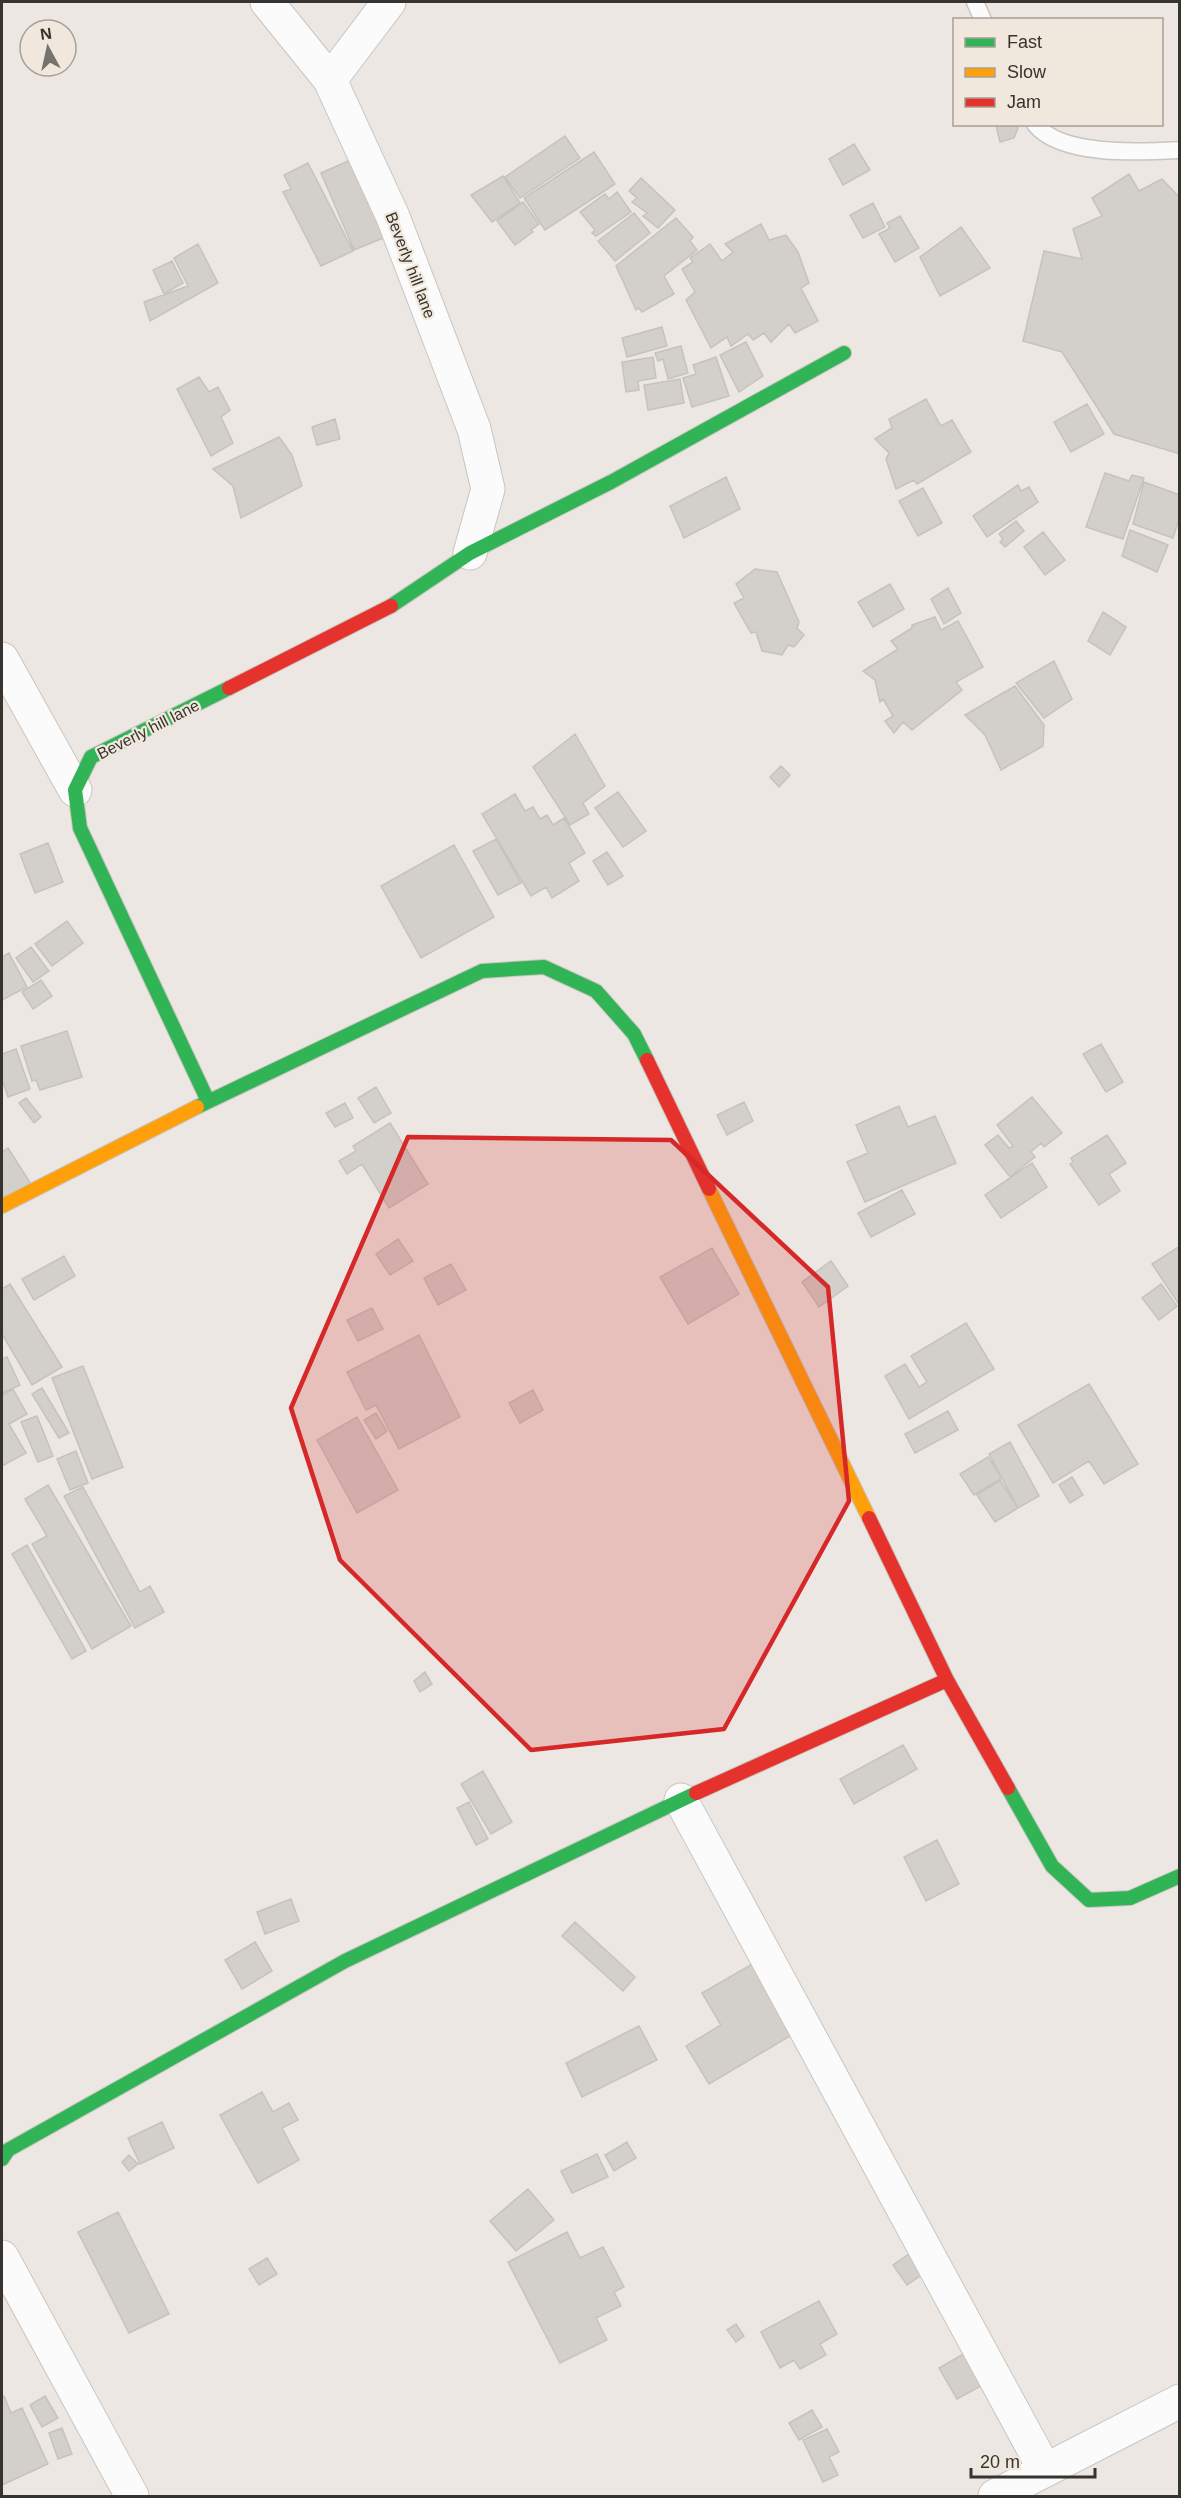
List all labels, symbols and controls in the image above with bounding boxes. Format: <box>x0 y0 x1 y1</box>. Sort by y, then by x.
north arrow <box>18 18 78 78</box>
legend <box>953 18 1163 126</box>
text: N <box>39 24 53 43</box>
text: Fast <box>1007 32 1042 52</box>
text: Slow <box>1007 62 1047 82</box>
text: Jam <box>1007 92 1041 112</box>
street label: Beverly hill lane <box>383 210 439 321</box>
street label: Beverly hill lane <box>94 696 202 762</box>
scale bar <box>971 2441 1096 2479</box>
text: 20 m <box>980 2452 1020 2472</box>

